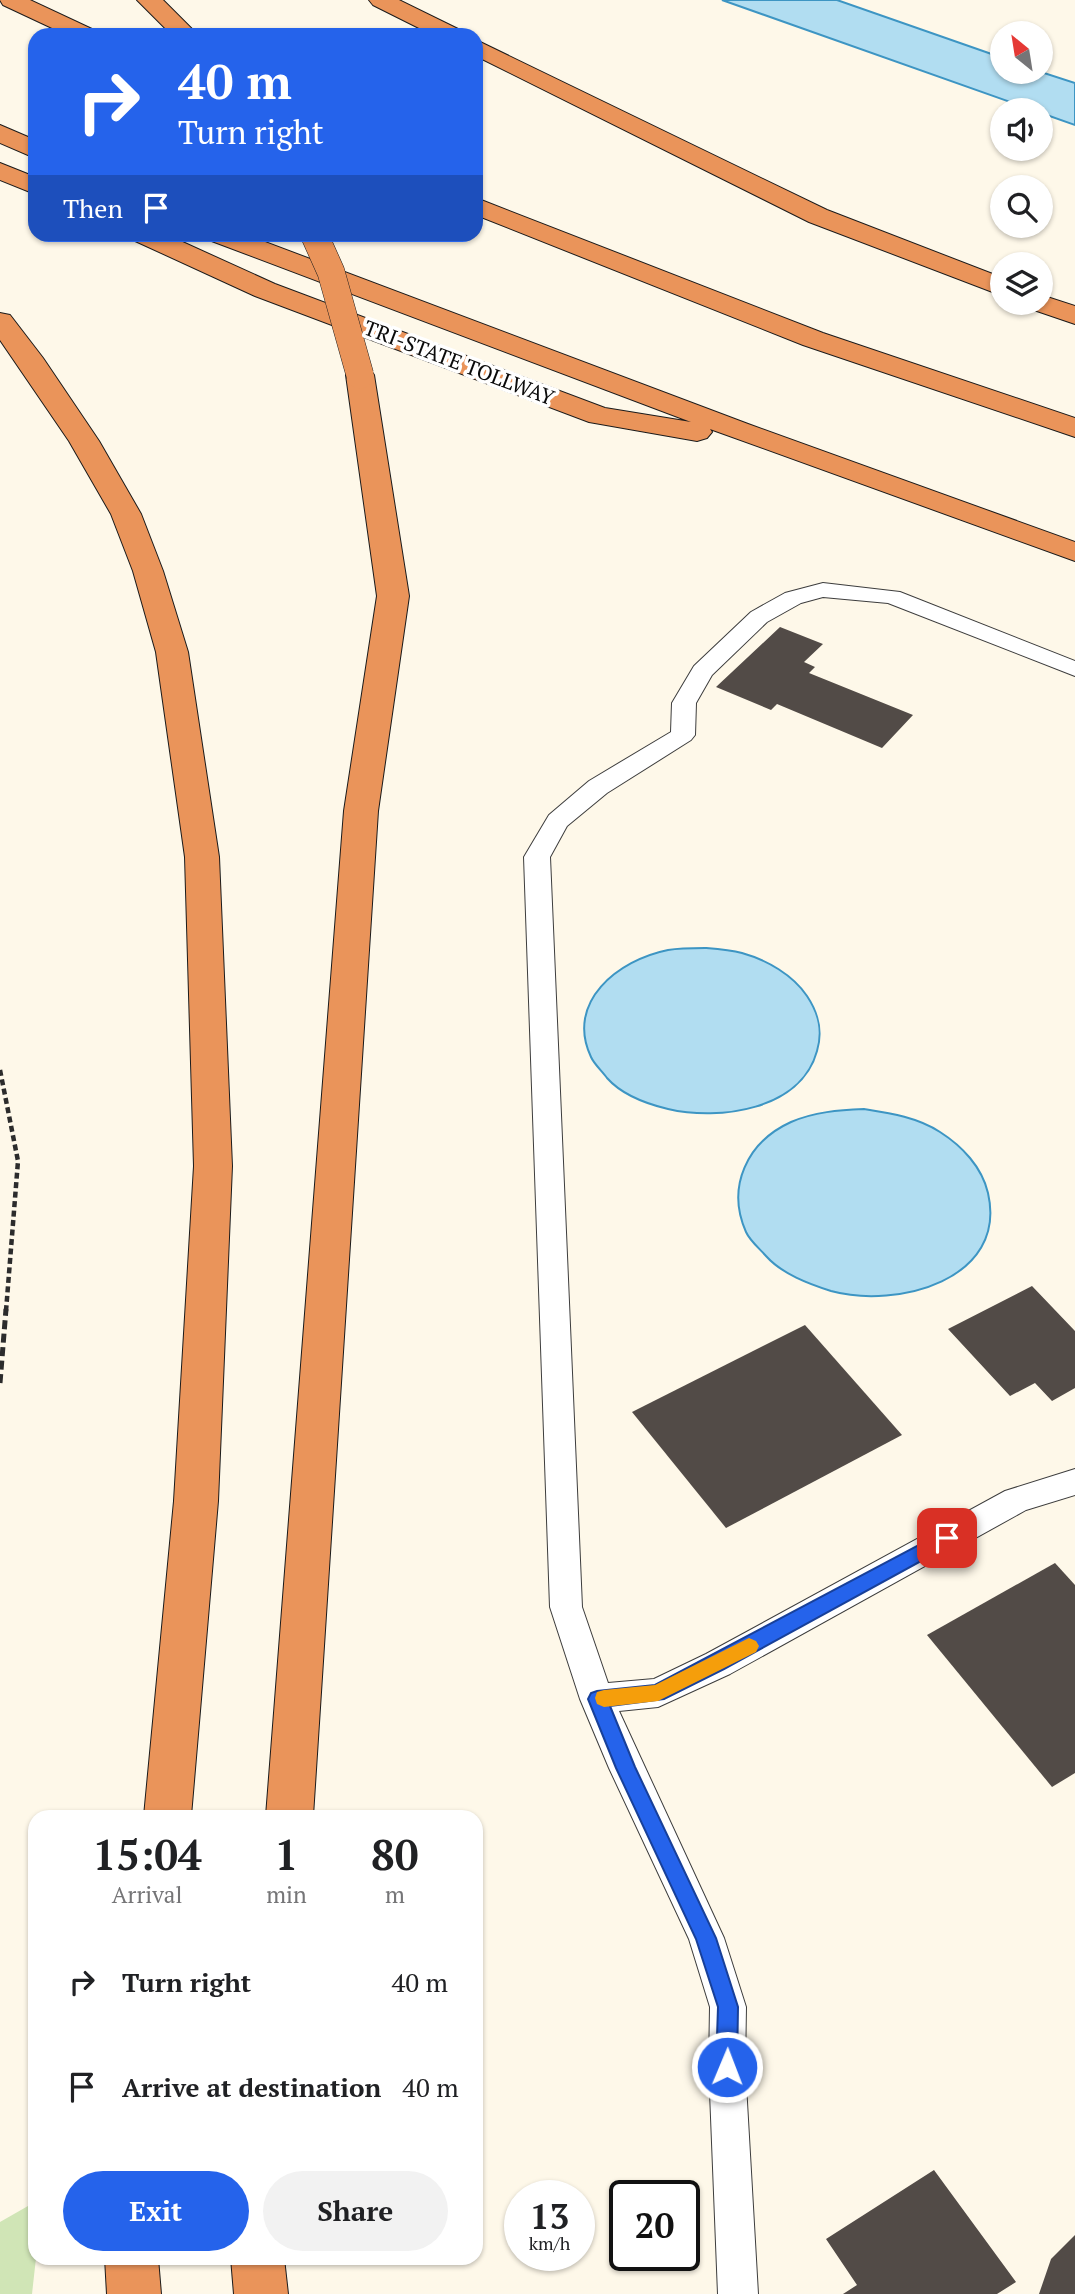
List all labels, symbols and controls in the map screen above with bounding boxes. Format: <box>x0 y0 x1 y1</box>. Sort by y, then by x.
north arrow <box>990 21 1054 84</box>
map controls <box>990 21 1053 315</box>
text: 40 m <box>178 48 292 113</box>
icon: right <box>63 56 154 147</box>
button: sound <box>990 98 1053 161</box>
text: Turn right <box>178 111 324 153</box>
button: search <box>990 175 1053 238</box>
icon: arrive <box>137 189 175 227</box>
text: Then <box>63 191 123 225</box>
button: layers <box>990 252 1053 315</box>
street label: TRI-STATE TOLLWAY <box>360 313 559 411</box>
pin <box>917 1508 977 1568</box>
icon: arrive <box>928 1519 966 1557</box>
text: 15:04 <box>92 1826 202 1882</box>
text: 1 <box>275 1826 298 1882</box>
text: 80 <box>371 1826 419 1882</box>
text: Arrival <box>112 1879 182 1910</box>
text: min <box>266 1879 307 1910</box>
text: m <box>385 1879 405 1910</box>
icon: right <box>63 1963 101 2001</box>
text: Turn right <box>122 1965 251 1999</box>
text: 40 m <box>392 1965 448 1999</box>
position arrow <box>690 2030 764 2104</box>
icon: arrive <box>63 2068 101 2106</box>
text: Arrive at destination <box>122 2070 381 2104</box>
text: 40 m <box>402 2070 459 2104</box>
button: Exit <box>63 2171 249 2251</box>
button: Share <box>263 2171 448 2251</box>
speed limit sign: 20 <box>609 2180 700 2271</box>
text: 13 <box>530 2193 569 2239</box>
text: km/h <box>529 2231 570 2255</box>

